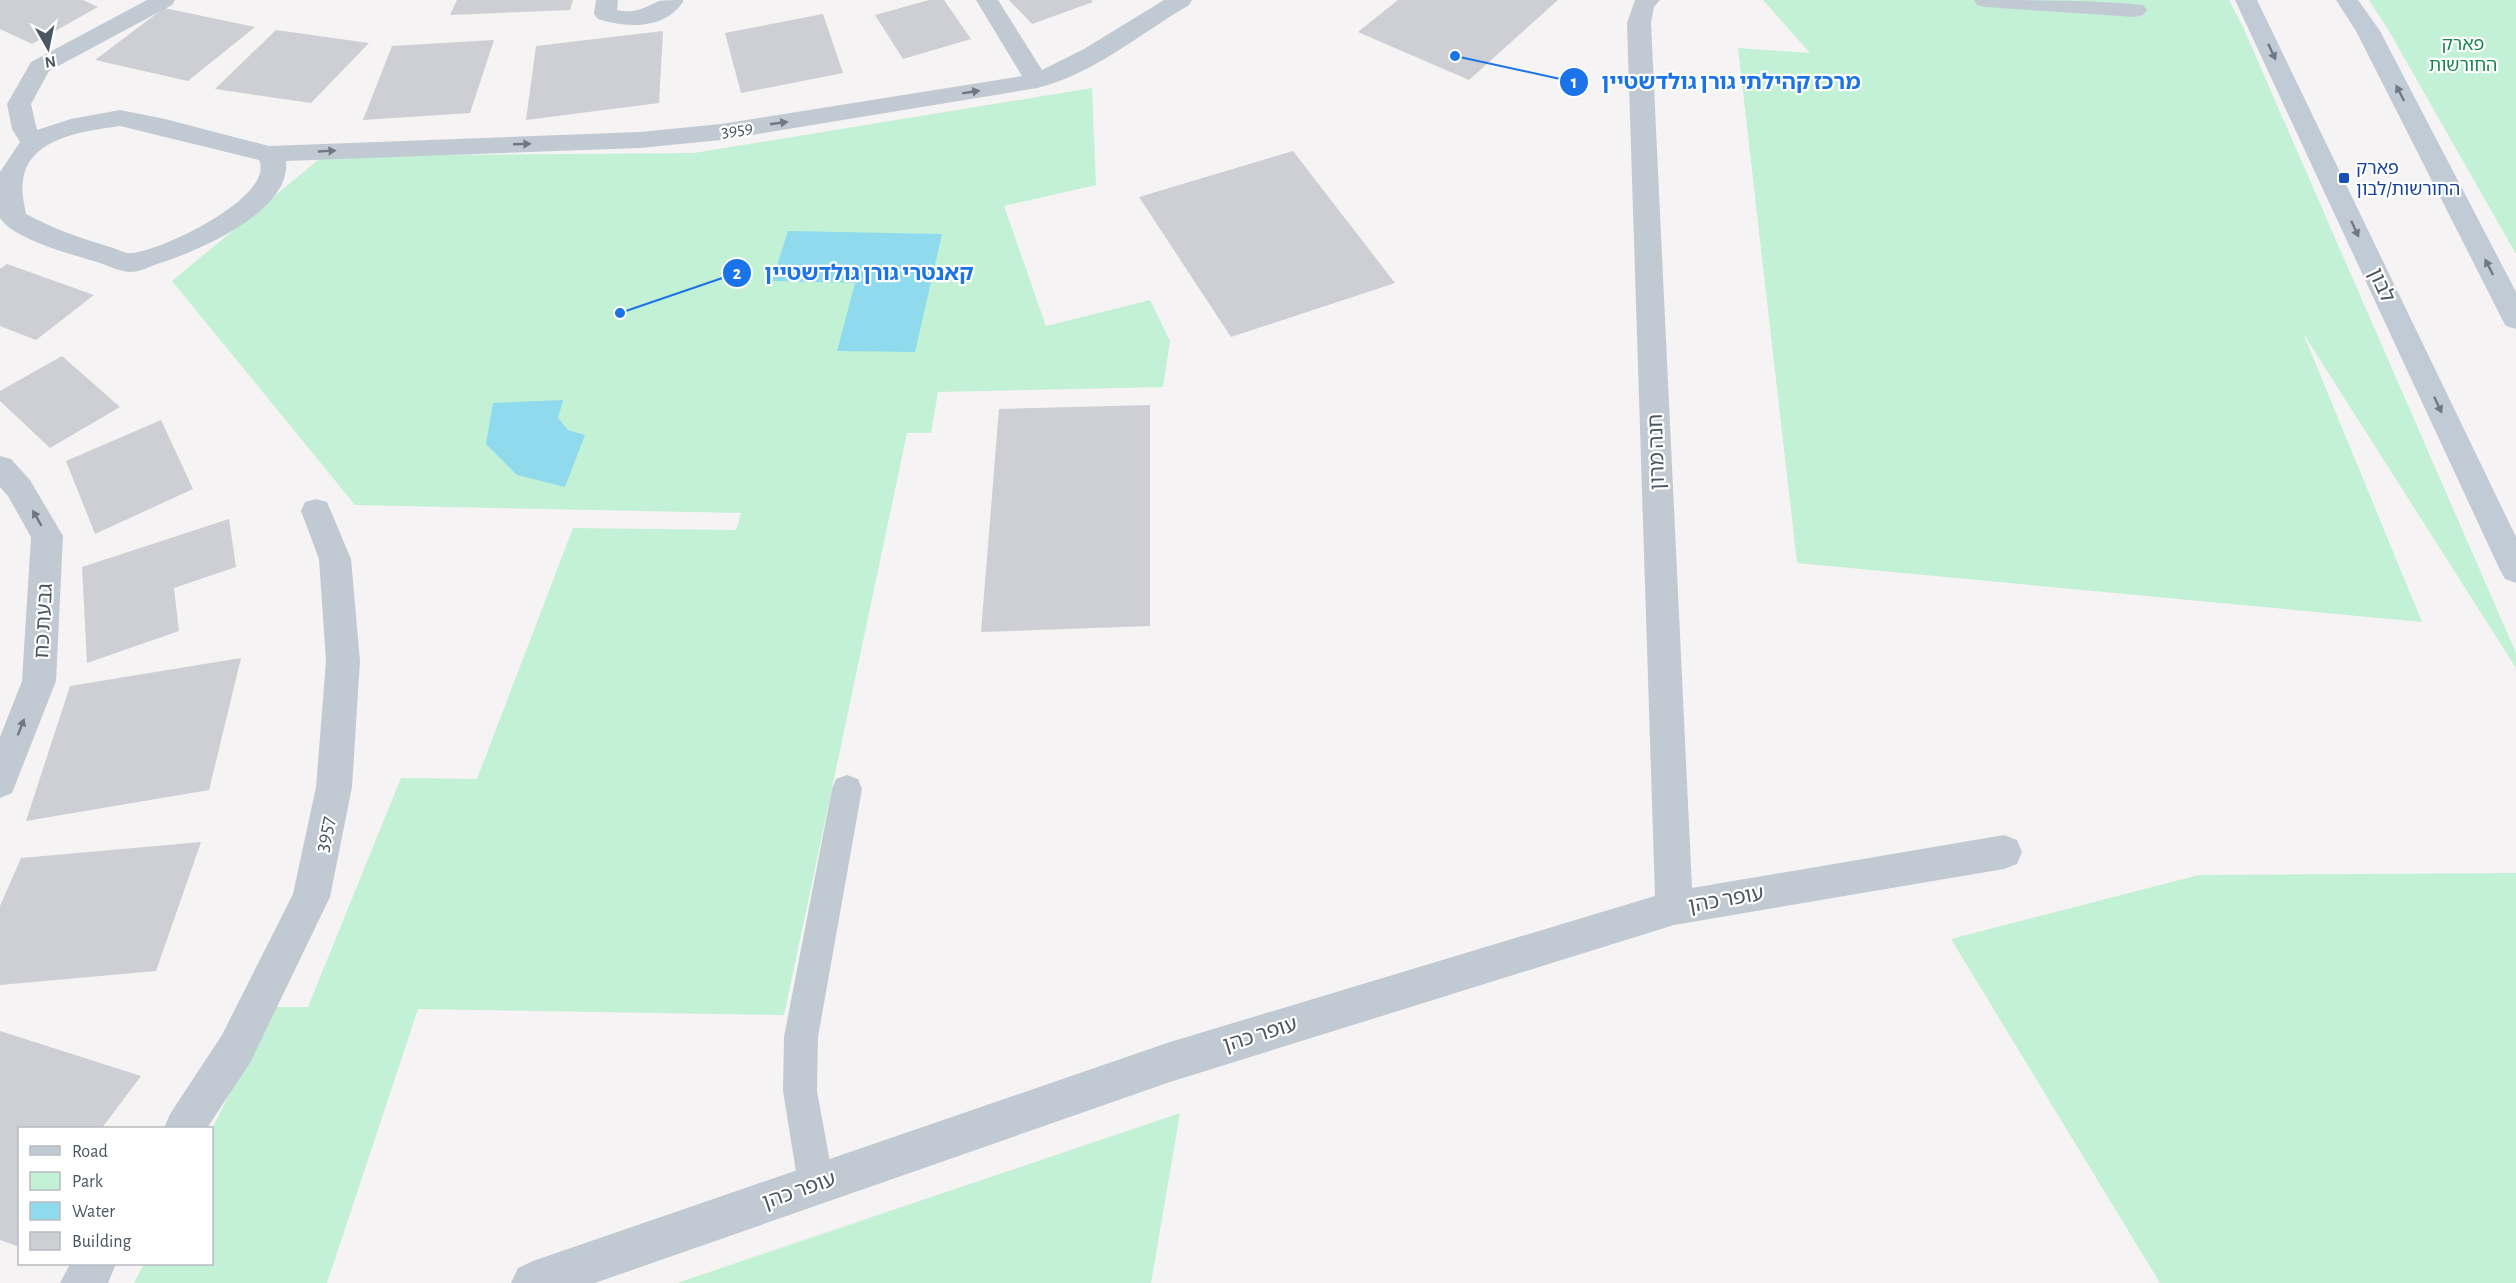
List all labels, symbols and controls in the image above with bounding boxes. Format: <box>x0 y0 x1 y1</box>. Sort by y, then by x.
north arrow <box>18 18 78 78</box>
park label: פארק החורשות <box>2429 36 2497 75</box>
one-way arrow <box>2267 44 2277 62</box>
text: N <box>43 53 57 71</box>
callout: מרכז קהילתי גורן גולדשטיין <box>1559 62 1872 102</box>
text: מרכז קהילתי גורן גולדשטיין <box>1601 71 1861 93</box>
text: 1 <box>1571 74 1577 92</box>
one-way arrow <box>2395 85 2405 102</box>
one-way arrow <box>962 87 981 96</box>
street label: 3959 <box>720 119 754 141</box>
one-way arrow <box>769 119 788 128</box>
one-way arrow <box>512 139 531 148</box>
one-way arrow <box>317 147 336 156</box>
place label: פארק החורשות/לבון <box>2356 160 2460 199</box>
marker: פארק החורשות/לבון <box>2337 171 2351 185</box>
one-way arrow <box>2351 220 2360 237</box>
callout: קאנטרי גורן גולדשטיין <box>722 253 985 293</box>
one-way arrow <box>2484 258 2494 275</box>
text: קאנטרי גורן גולדשטיין <box>764 262 974 284</box>
text: 2 <box>733 265 742 283</box>
street label: לבון <box>2365 265 2399 306</box>
one-way arrow <box>2434 396 2443 413</box>
street label: חנה מרון <box>1645 413 1668 491</box>
one-way arrow <box>32 509 42 526</box>
street label: גבעת כח <box>31 583 56 659</box>
one-way arrow <box>17 718 27 736</box>
street label: 3957 <box>311 814 338 854</box>
street label: עופר כהן <box>1687 883 1765 916</box>
street label: עופר כהן <box>1221 1013 1300 1056</box>
legend <box>18 1127 213 1265</box>
text: Road <box>72 1143 108 1161</box>
street label: עופר כהן <box>760 1168 839 1213</box>
text: Park <box>72 1173 104 1191</box>
text: Water <box>72 1203 115 1221</box>
text: Building <box>72 1233 132 1251</box>

